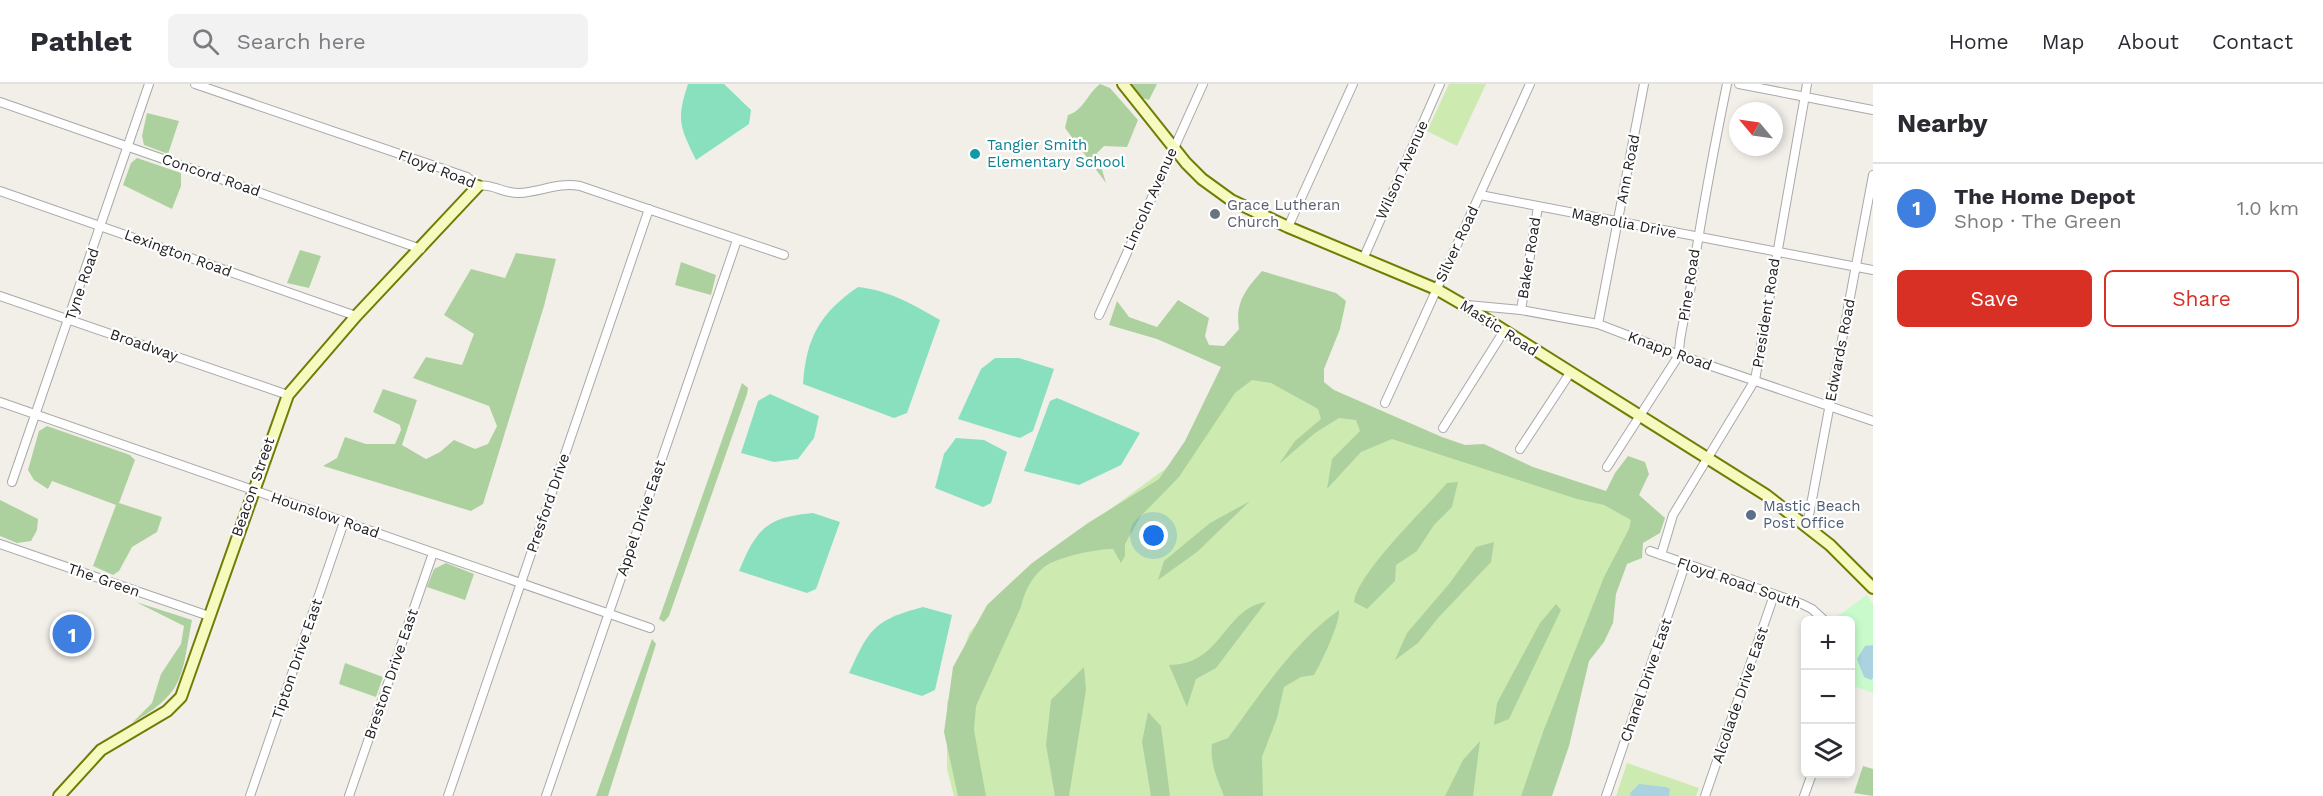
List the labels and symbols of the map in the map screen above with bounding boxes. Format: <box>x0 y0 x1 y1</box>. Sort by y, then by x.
north arrow <box>1729 102 1783 156</box>
street label: Wilson Avenue <box>1372 118 1432 222</box>
street label: Ann Road <box>1612 133 1644 205</box>
place label: Tangier Smith Elementary School <box>987 136 1126 171</box>
street label: Lincoln Avenue <box>1119 145 1181 253</box>
street label: Floyd Road <box>396 146 478 192</box>
marker: Tangier Smith Elementary School <box>968 147 982 161</box>
street label: Concord Road <box>159 150 263 200</box>
place label: Grace Lutheran Church <box>1227 196 1340 231</box>
street label: Silver Road <box>1432 203 1482 285</box>
street label: Magnolia Drive <box>1570 204 1678 242</box>
marker: Grace Lutheran Church <box>1208 207 1222 221</box>
street label: Baker Road <box>1514 216 1544 300</box>
street label: Lexington Road <box>122 225 234 281</box>
street label: Tyne Road <box>61 246 103 322</box>
street label: Pine Road <box>1674 248 1704 322</box>
street label: President Road <box>1748 257 1784 369</box>
street label: Mastic Road <box>1457 296 1541 360</box>
street label: Edwards Road <box>1821 297 1859 403</box>
street label: Broadway <box>108 325 181 365</box>
street label: Knapp Road <box>1626 327 1714 375</box>
street label: Beacon Street <box>228 434 279 539</box>
street label: Presford Drive <box>523 451 573 555</box>
street label: Appel Drive East <box>613 457 669 578</box>
street label: Hounslow Road <box>268 488 382 542</box>
place label: Mastic Beach Post Office <box>1763 497 1861 532</box>
marker: Mastic Beach Post Office <box>1744 508 1758 522</box>
your location <box>1139 521 1168 550</box>
street label: Floyd Road South <box>1675 553 1803 613</box>
street label: The Green <box>66 559 142 601</box>
street label: Tipton Drive East <box>268 596 326 722</box>
street label: Breston Drive East <box>360 606 422 742</box>
pin: 1 <box>52 612 92 656</box>
street label: Chanel Drive East <box>1616 615 1676 744</box>
street label: Alcolade Drive East <box>1708 624 1772 765</box>

